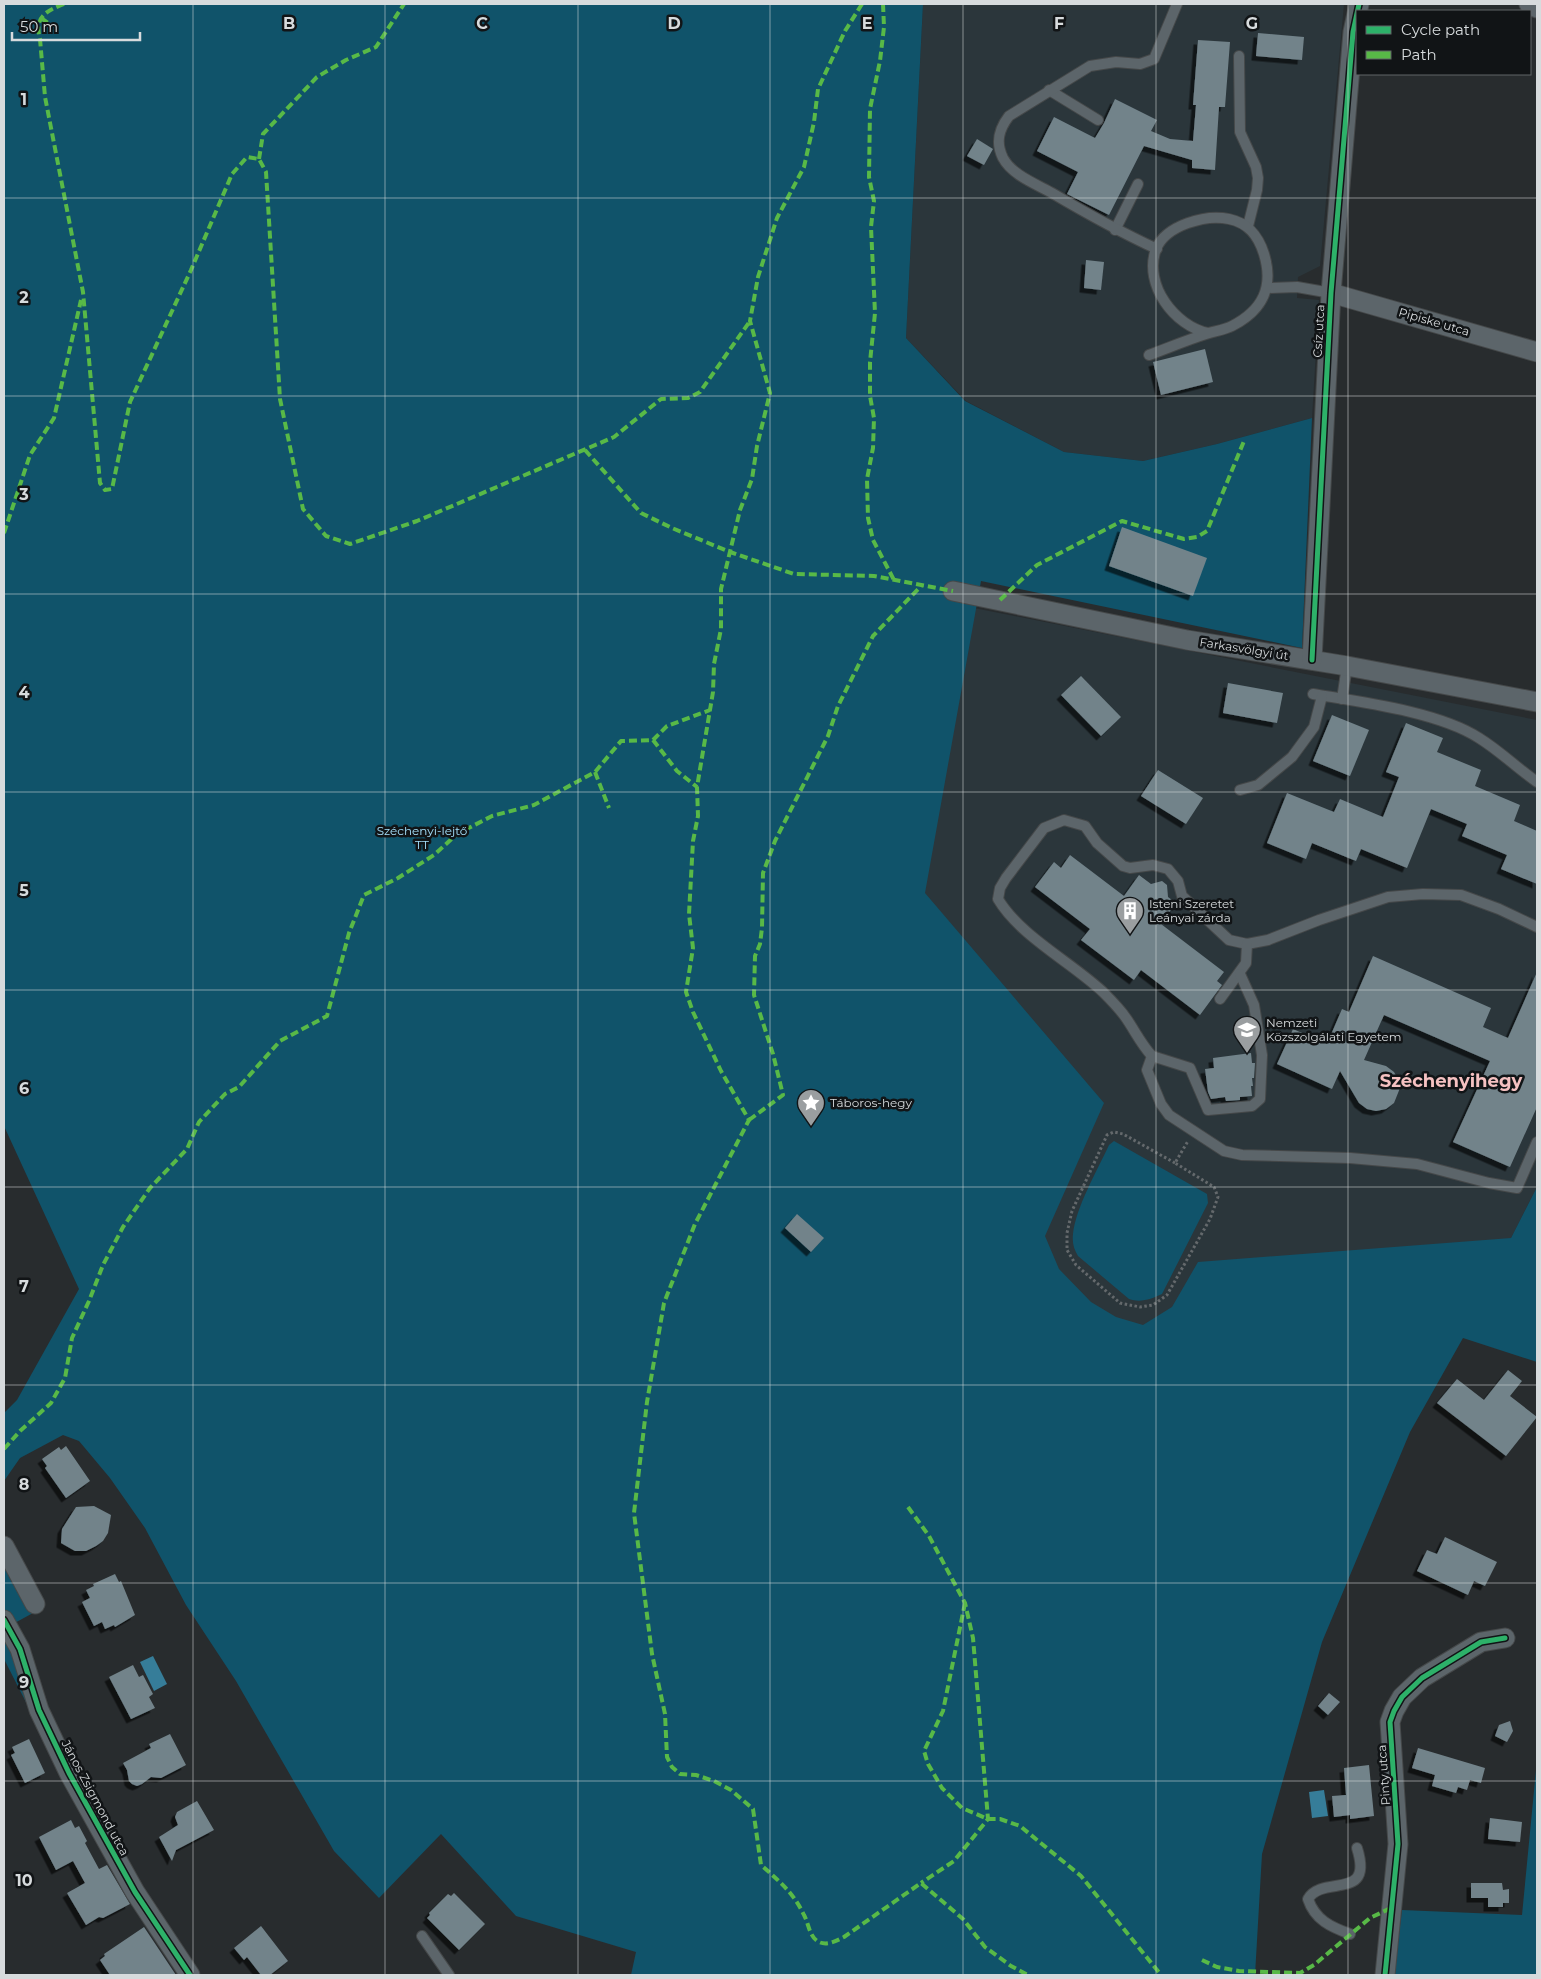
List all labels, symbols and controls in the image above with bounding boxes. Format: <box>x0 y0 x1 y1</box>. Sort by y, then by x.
scale bar <box>12 10 140 42</box>
legend <box>1356 10 1531 75</box>
text: B <box>283 14 295 33</box>
text: C <box>476 14 488 33</box>
text: D <box>667 14 681 33</box>
text: E <box>862 14 872 33</box>
text: F <box>1054 14 1064 33</box>
text: G <box>1246 14 1258 33</box>
text: 50 m <box>20 17 58 36</box>
text: Cycle path <box>1401 20 1480 39</box>
text: Path <box>1401 45 1437 64</box>
text: 1 <box>21 90 27 109</box>
text: 2 <box>19 288 29 307</box>
street label: Csíz utca <box>1310 304 1327 358</box>
street label: Pipiske utca <box>1397 304 1471 339</box>
text: 3 <box>18 485 29 504</box>
street label: Farkasvölgyi út <box>1198 634 1290 663</box>
text: 4 <box>18 683 30 702</box>
park label: Széchenyi-lejtő TT <box>377 823 467 852</box>
text: 5 <box>19 881 29 900</box>
building icon: Isteni Szeretet Leányai zárda <box>1115 896 1145 935</box>
place label: Isteni Szeretet Leányai zárda <box>1149 896 1234 925</box>
school or university icon: Nemzeti Közszolgálati Egyetem <box>1232 1015 1262 1054</box>
place label: Nemzeti Közszolgálati Egyetem <box>1266 1015 1402 1044</box>
district label: Széchenyihegy <box>1380 1070 1523 1092</box>
text: 6 <box>19 1079 29 1098</box>
place icon: Táboros-hegy <box>796 1088 826 1127</box>
place label: Táboros-hegy <box>830 1095 912 1110</box>
text: 7 <box>19 1277 29 1296</box>
text: 8 <box>19 1475 29 1494</box>
text: 9 <box>19 1673 29 1692</box>
street label: János Zsigmond utca <box>58 1736 132 1858</box>
street label: Pinty utca <box>1374 1744 1393 1806</box>
text: 10 <box>15 1871 33 1890</box>

